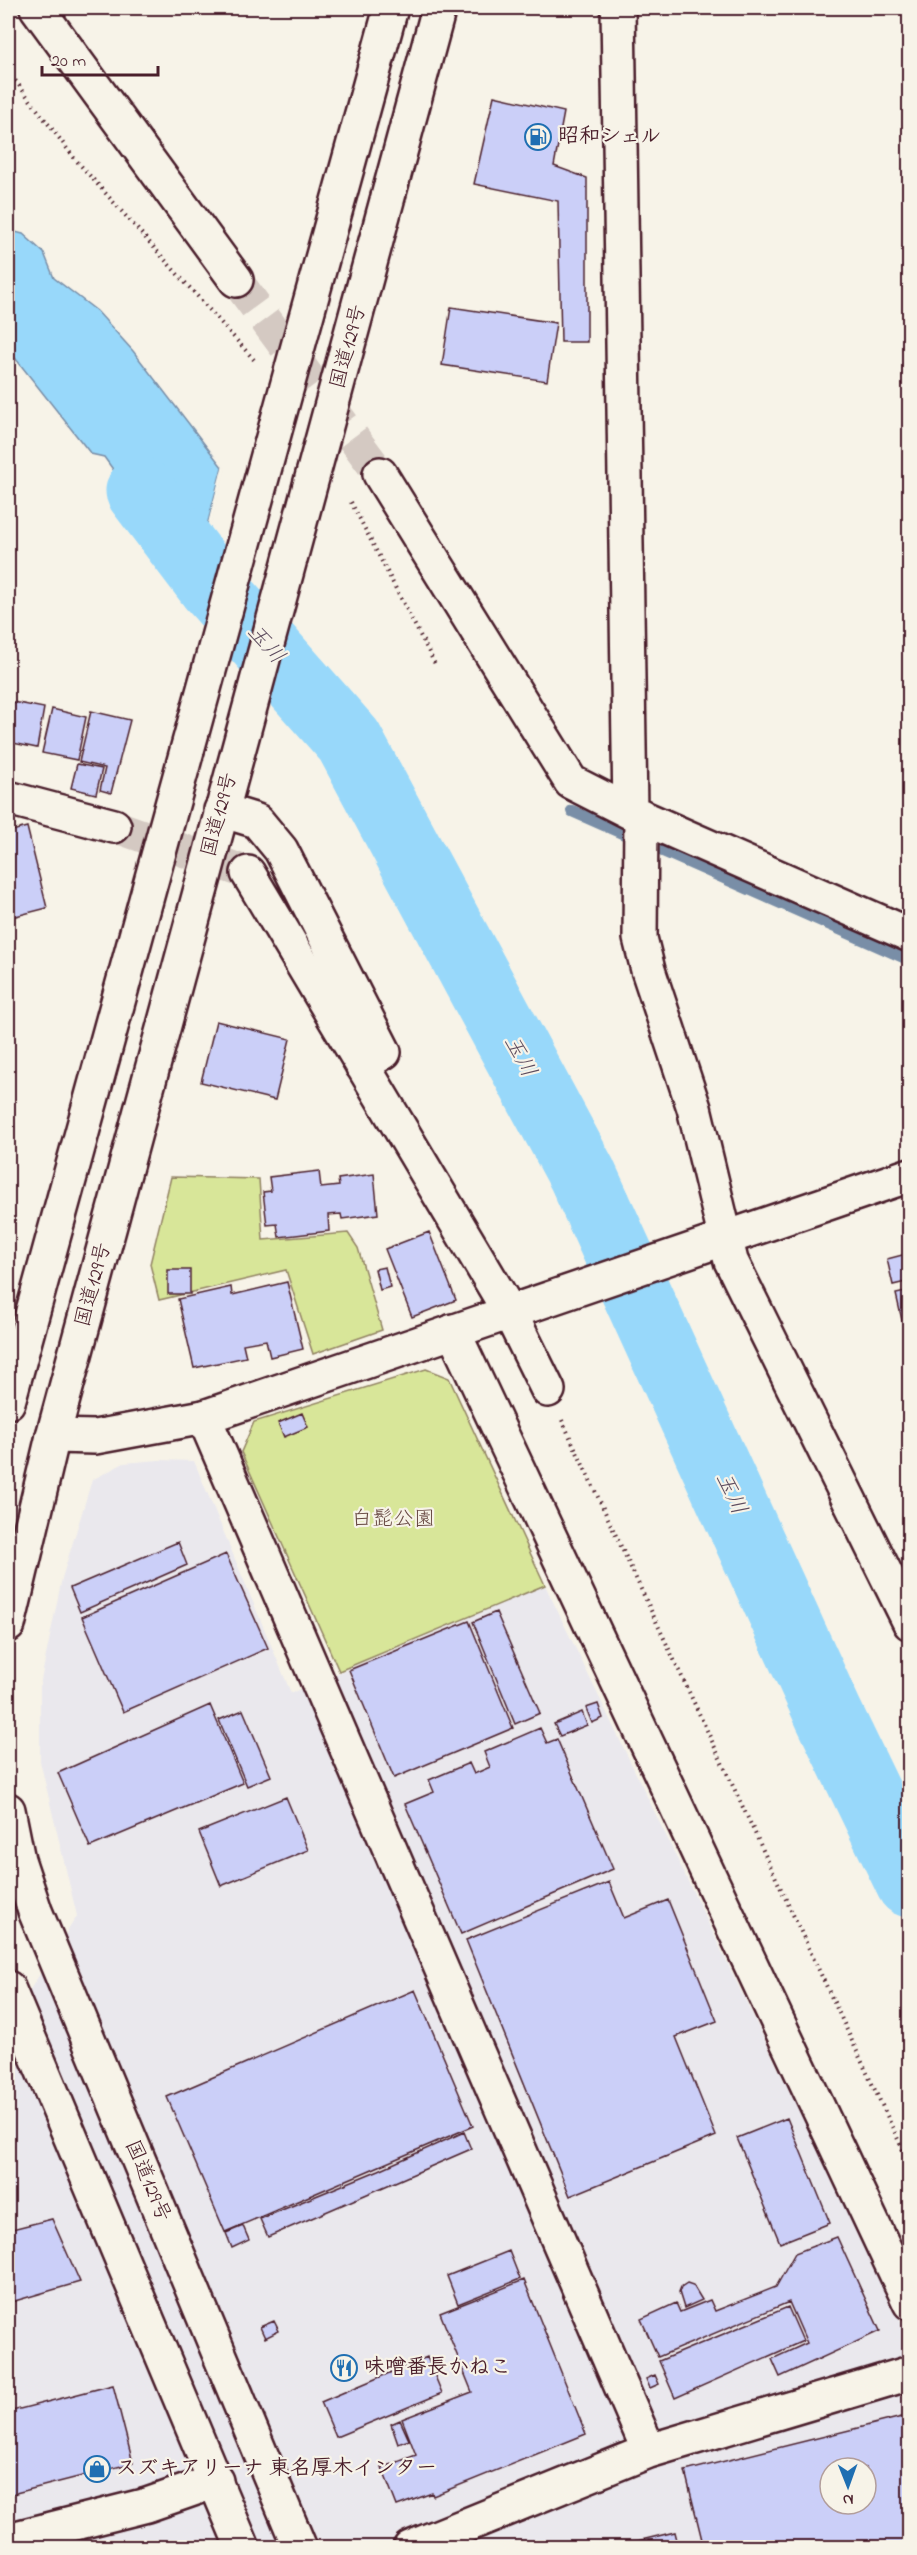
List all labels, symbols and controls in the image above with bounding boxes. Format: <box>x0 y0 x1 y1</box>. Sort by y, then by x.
scale bar <box>42 39 158 77</box>
text: 20 m <box>51 49 86 75</box>
fuel station icon: 昭和シェル <box>523 122 553 152</box>
place label: 昭和シェル <box>558 122 661 152</box>
street label: 国道129号 <box>323 301 375 393</box>
water label: 玉川 <box>238 618 292 672</box>
street label: 国道129号 <box>194 769 246 861</box>
water label: 玉川 <box>495 1030 543 1084</box>
street label: 国道129号 <box>68 1239 120 1331</box>
water label: 玉川 <box>706 1467 754 1521</box>
park label: 白髭公園 <box>351 1505 435 1535</box>
street label: 国道129号 <box>116 2135 178 2227</box>
restaurant icon: 味噌番長かねこ <box>329 2353 359 2383</box>
place label: 味噌番長かねこ <box>364 2353 511 2383</box>
shop icon: スズキアリーナ 東名厚木インター <box>82 2454 112 2484</box>
place label: スズキアリーナ 東名厚木インター <box>116 2454 437 2484</box>
north arrow <box>818 2456 878 2516</box>
text: N <box>842 2487 854 2511</box>

